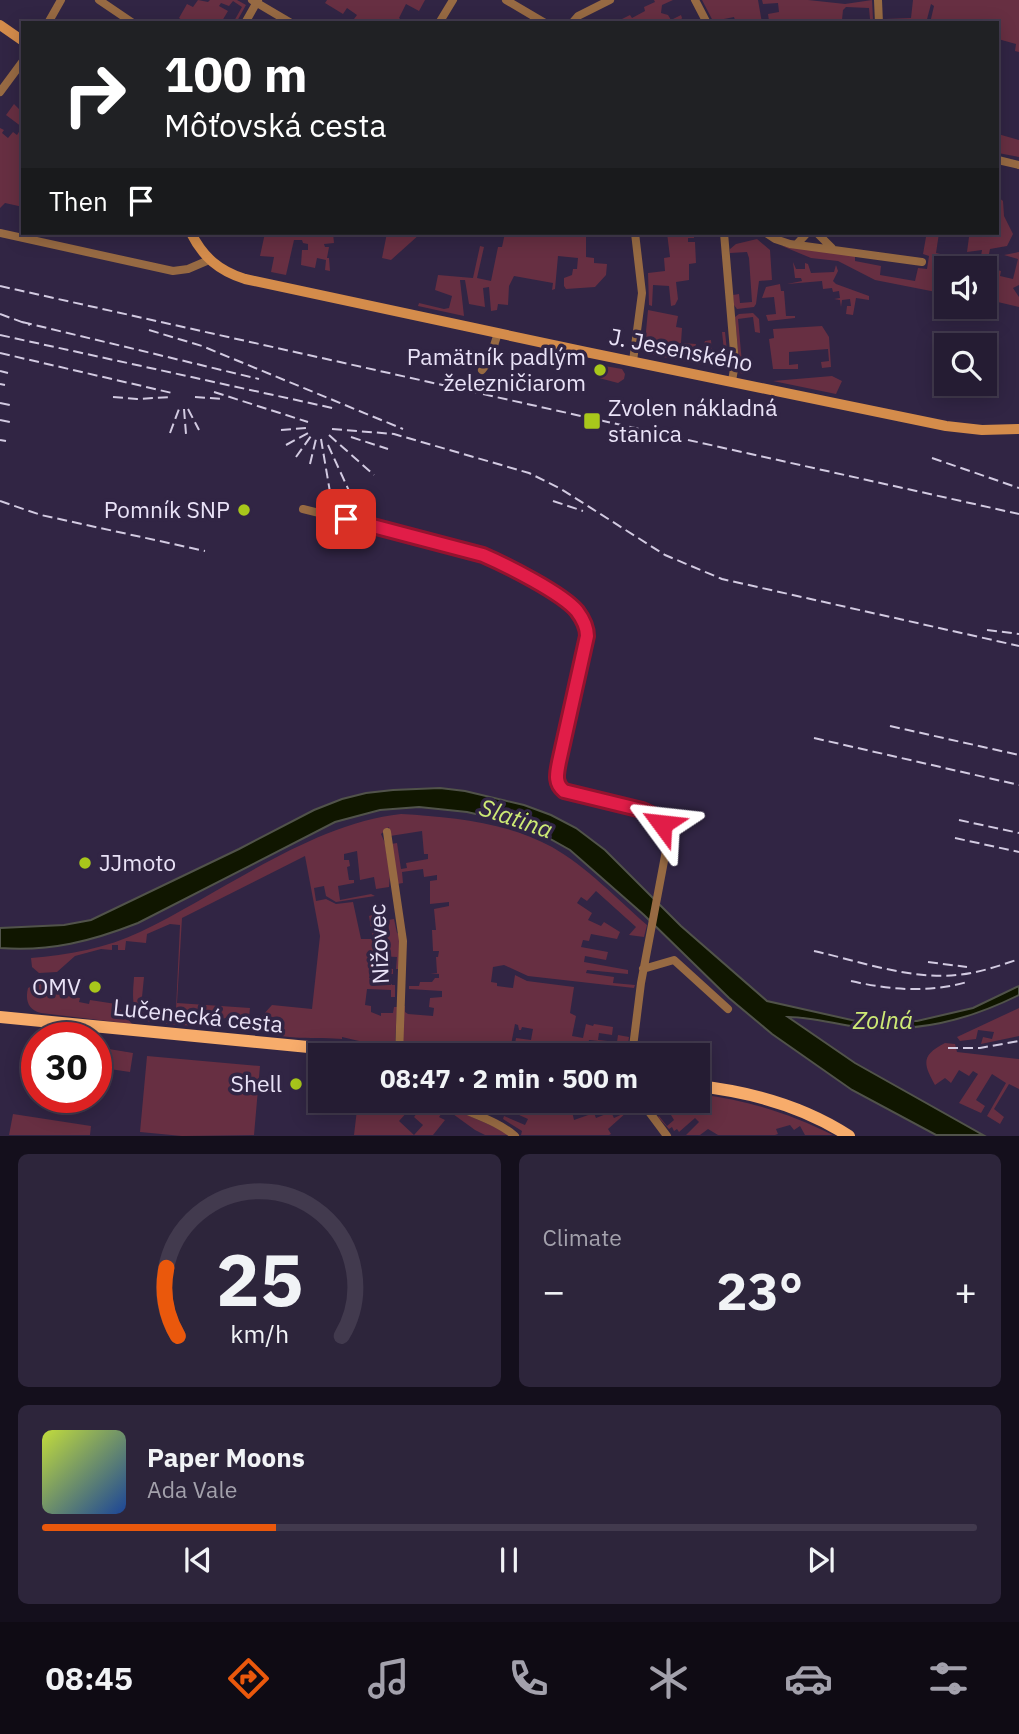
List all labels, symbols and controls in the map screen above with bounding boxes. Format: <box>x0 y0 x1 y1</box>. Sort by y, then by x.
text: 100 m <box>164 42 308 105</box>
icon: right <box>49 49 140 140</box>
text: Môťovská cesta <box>164 104 387 146</box>
icon: arrive <box>122 182 160 220</box>
text: Then <box>49 184 108 218</box>
map controls <box>934 256 997 396</box>
button: sound <box>934 256 997 319</box>
street label: J. Jesenského <box>607 320 756 378</box>
button: search <box>934 333 997 396</box>
place label: Pamätník padlým železničiarom <box>407 341 586 397</box>
marker: Pamätník padlým železničiarom <box>592 362 608 378</box>
place label: Zvolen nákladná stanica <box>608 392 777 448</box>
marker: Zvolen nákladná stanica <box>582 411 602 431</box>
pin <box>316 489 376 549</box>
place label: Pomník SNP <box>104 494 230 524</box>
icon: arrive <box>327 500 365 538</box>
marker: Pomník SNP <box>236 502 252 518</box>
position arrow <box>625 787 699 861</box>
water label: Slatina <box>475 791 557 846</box>
place label: JJmoto <box>99 847 176 877</box>
marker: JJmoto <box>77 855 93 871</box>
street label: Nižovec <box>361 903 395 985</box>
place label: OMV <box>32 971 81 1001</box>
marker: OMV <box>87 979 103 995</box>
street label: Lučenecká cesta <box>112 991 285 1039</box>
water label: Zolná <box>852 1004 913 1036</box>
speed limit sign: 30 <box>21 1022 112 1113</box>
text: 08:47 · 2 min · 500 m <box>380 1061 638 1095</box>
place label: Shell <box>231 1068 282 1098</box>
marker: Shell <box>288 1076 304 1092</box>
text: Climate <box>543 1222 622 1252</box>
text: 25 <box>216 1232 303 1327</box>
text: 23° <box>716 1257 803 1324</box>
text: − <box>543 1266 565 1315</box>
text: + <box>954 1266 977 1315</box>
text: km/h <box>230 1317 289 1350</box>
text: Paper Moons <box>147 1440 305 1474</box>
text: Ada Vale <box>147 1474 237 1504</box>
icon: previous <box>179 1541 217 1579</box>
icon: pause <box>490 1541 528 1579</box>
icon: next <box>802 1541 840 1579</box>
icon: directions <box>224 1654 273 1703</box>
icon: music <box>364 1654 413 1703</box>
icon: phone <box>504 1654 553 1703</box>
icon: climate <box>644 1654 693 1703</box>
icon: car <box>784 1654 833 1703</box>
icon: filters <box>924 1654 973 1703</box>
text: 08:45 <box>46 1657 133 1699</box>

